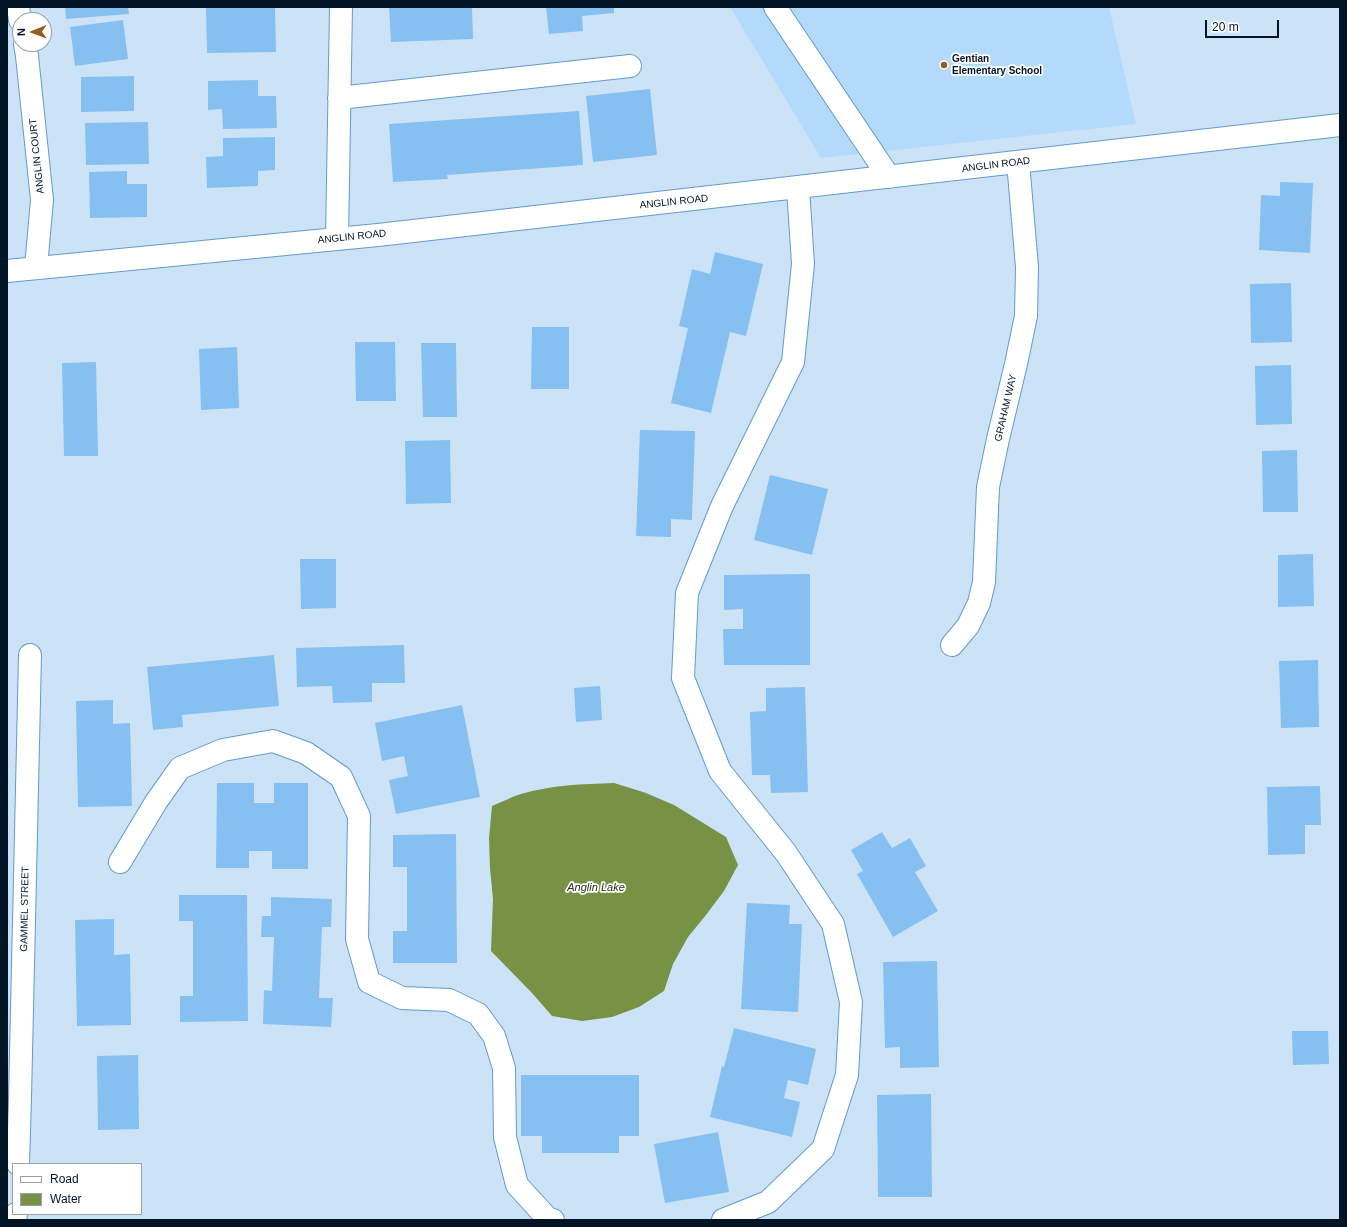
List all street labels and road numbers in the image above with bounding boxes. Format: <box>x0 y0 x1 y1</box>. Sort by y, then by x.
street label: ANGLIN COURT <box>27 118 47 194</box>
street label: ANGLIN ROAD <box>961 155 1031 175</box>
street label: ANGLIN ROAD <box>639 192 709 212</box>
street label: ANGLIN ROAD <box>317 227 387 247</box>
street label: GRAHAM WAY <box>992 373 1020 443</box>
street label: GAMMEL STREET <box>18 866 32 952</box>

